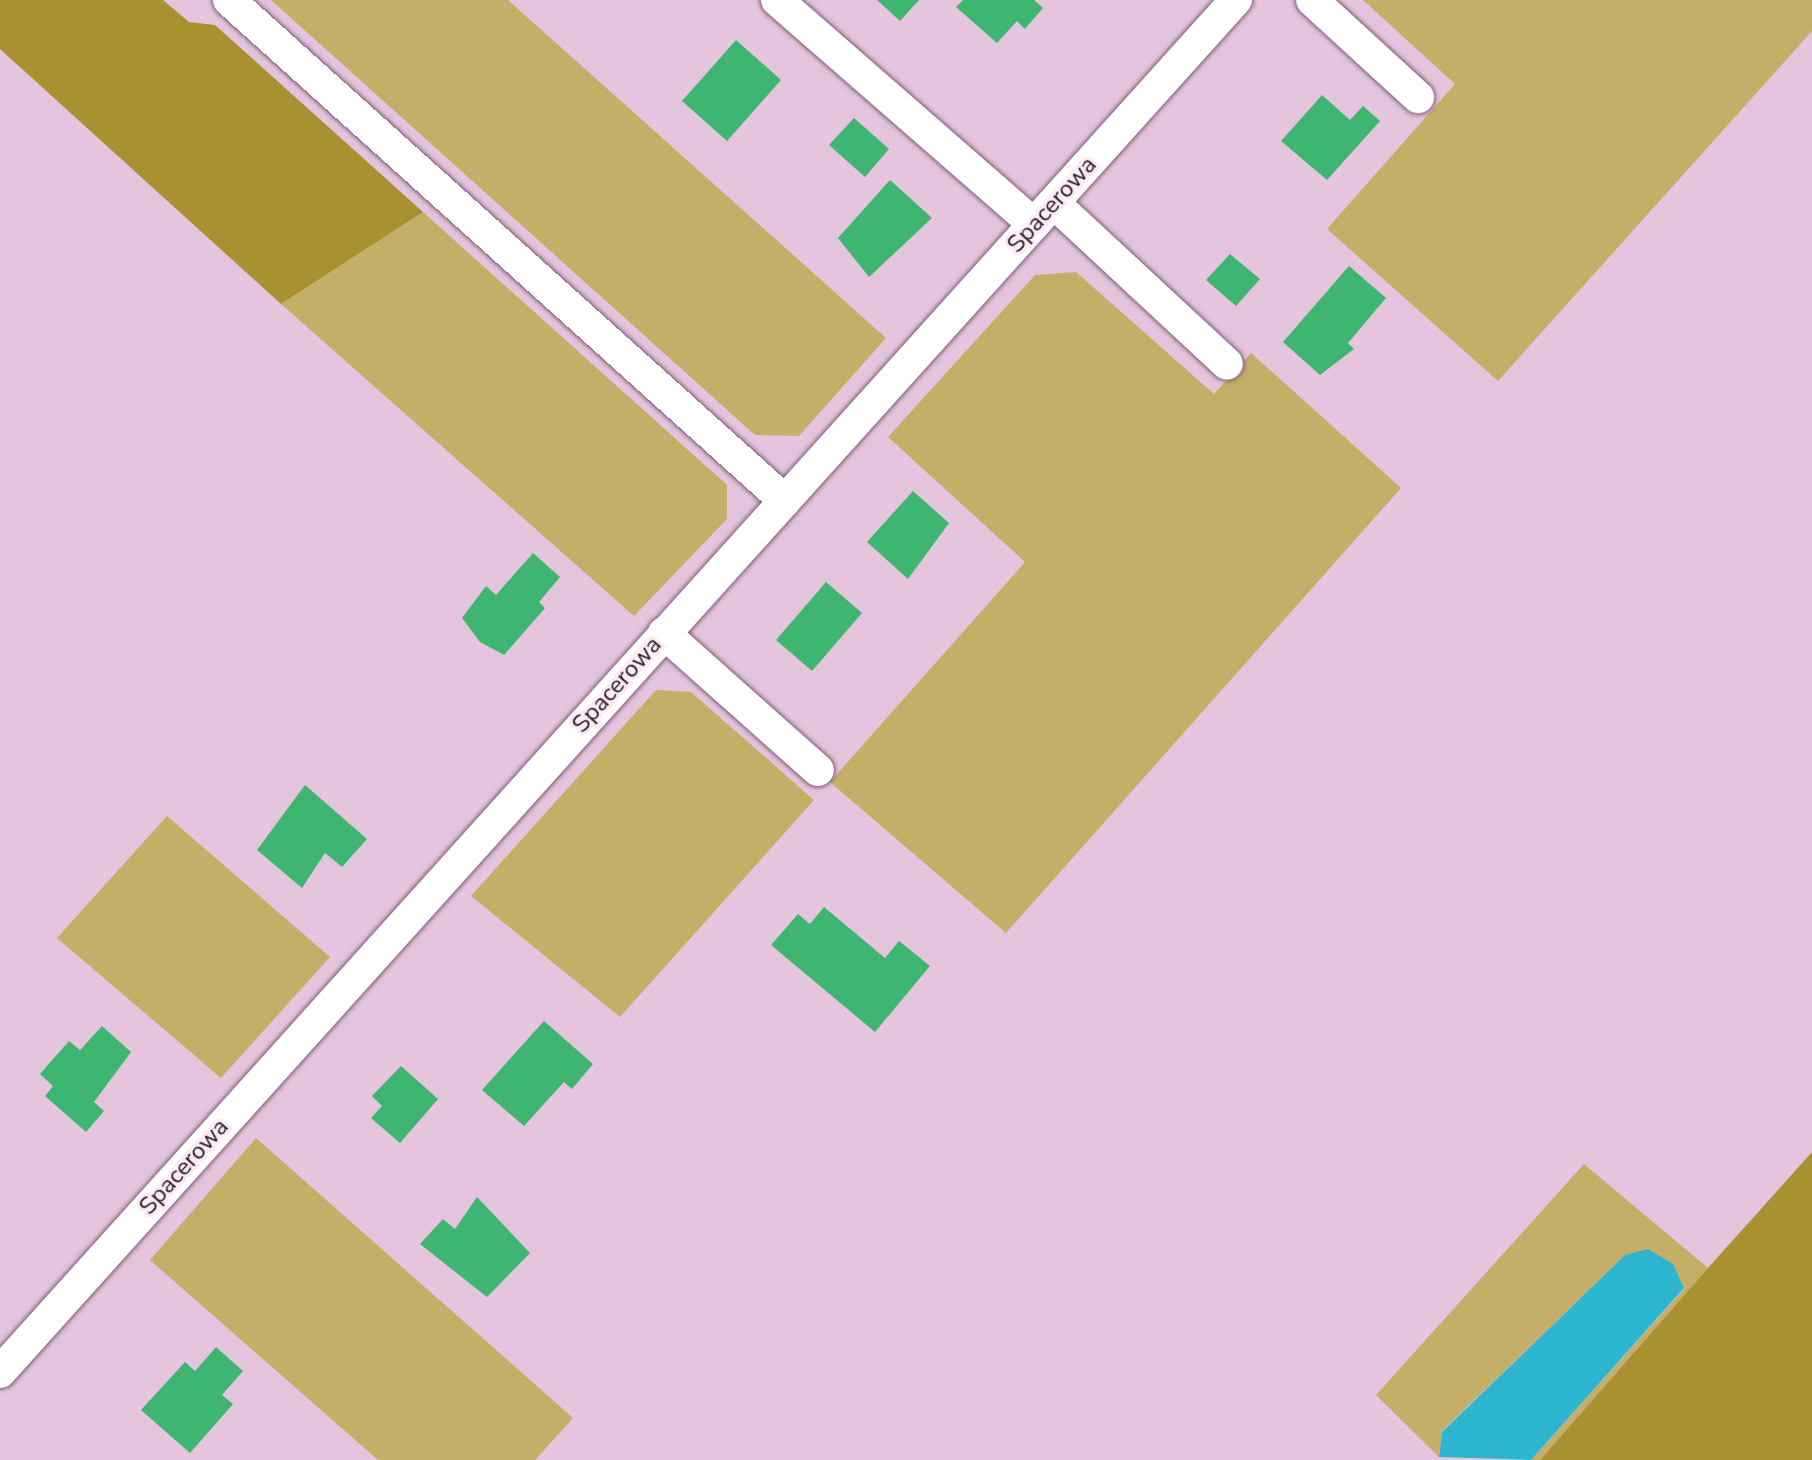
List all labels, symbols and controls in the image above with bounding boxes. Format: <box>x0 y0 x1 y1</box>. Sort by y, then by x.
street label: Spacerowa <box>1001 151 1103 259</box>
street label: Spacerowa <box>566 631 668 739</box>
street label: Spacerowa <box>133 1113 235 1221</box>

